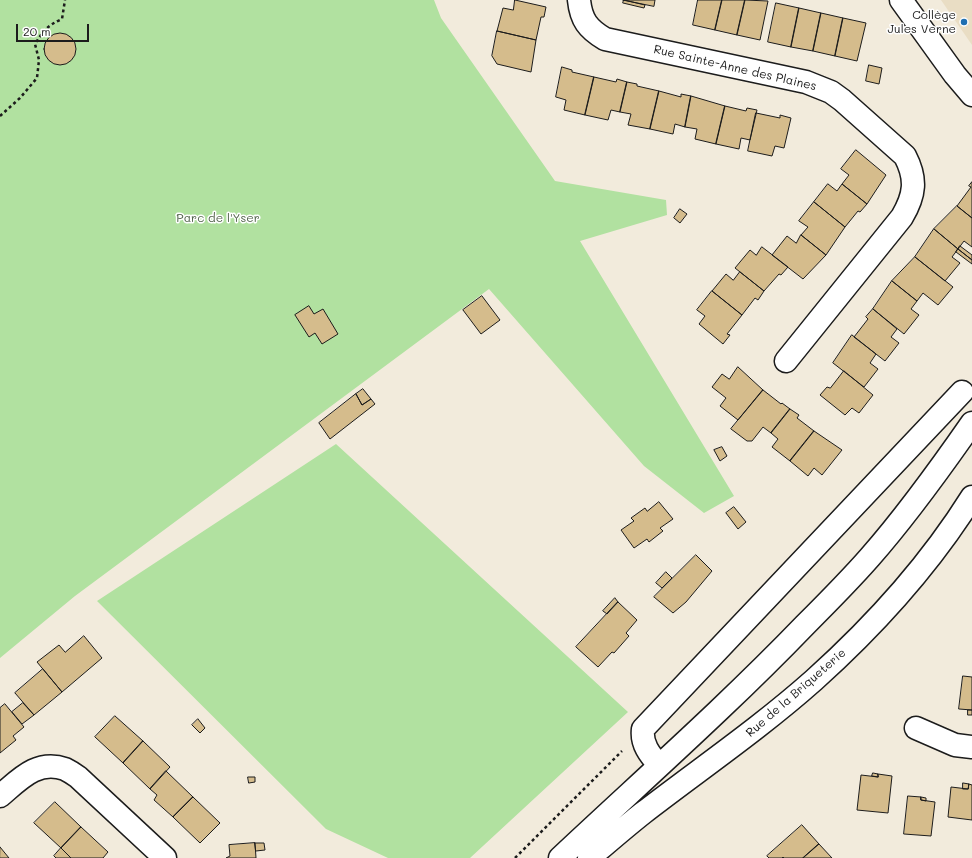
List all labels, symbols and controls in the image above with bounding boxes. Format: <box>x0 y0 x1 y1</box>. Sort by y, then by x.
place label: Collège Jules Verne <box>887 8 956 36</box>
scale bar <box>18 16 91 42</box>
marker: Collège Jules Verne <box>959 17 969 27</box>
text: 20 m <box>23 23 51 39</box>
street label: Rue Sainte-Anne des Plaines <box>652 42 818 94</box>
park label: Parc de l'Yser <box>176 211 260 225</box>
street label: Rue de la Briqueterie <box>743 646 849 740</box>

